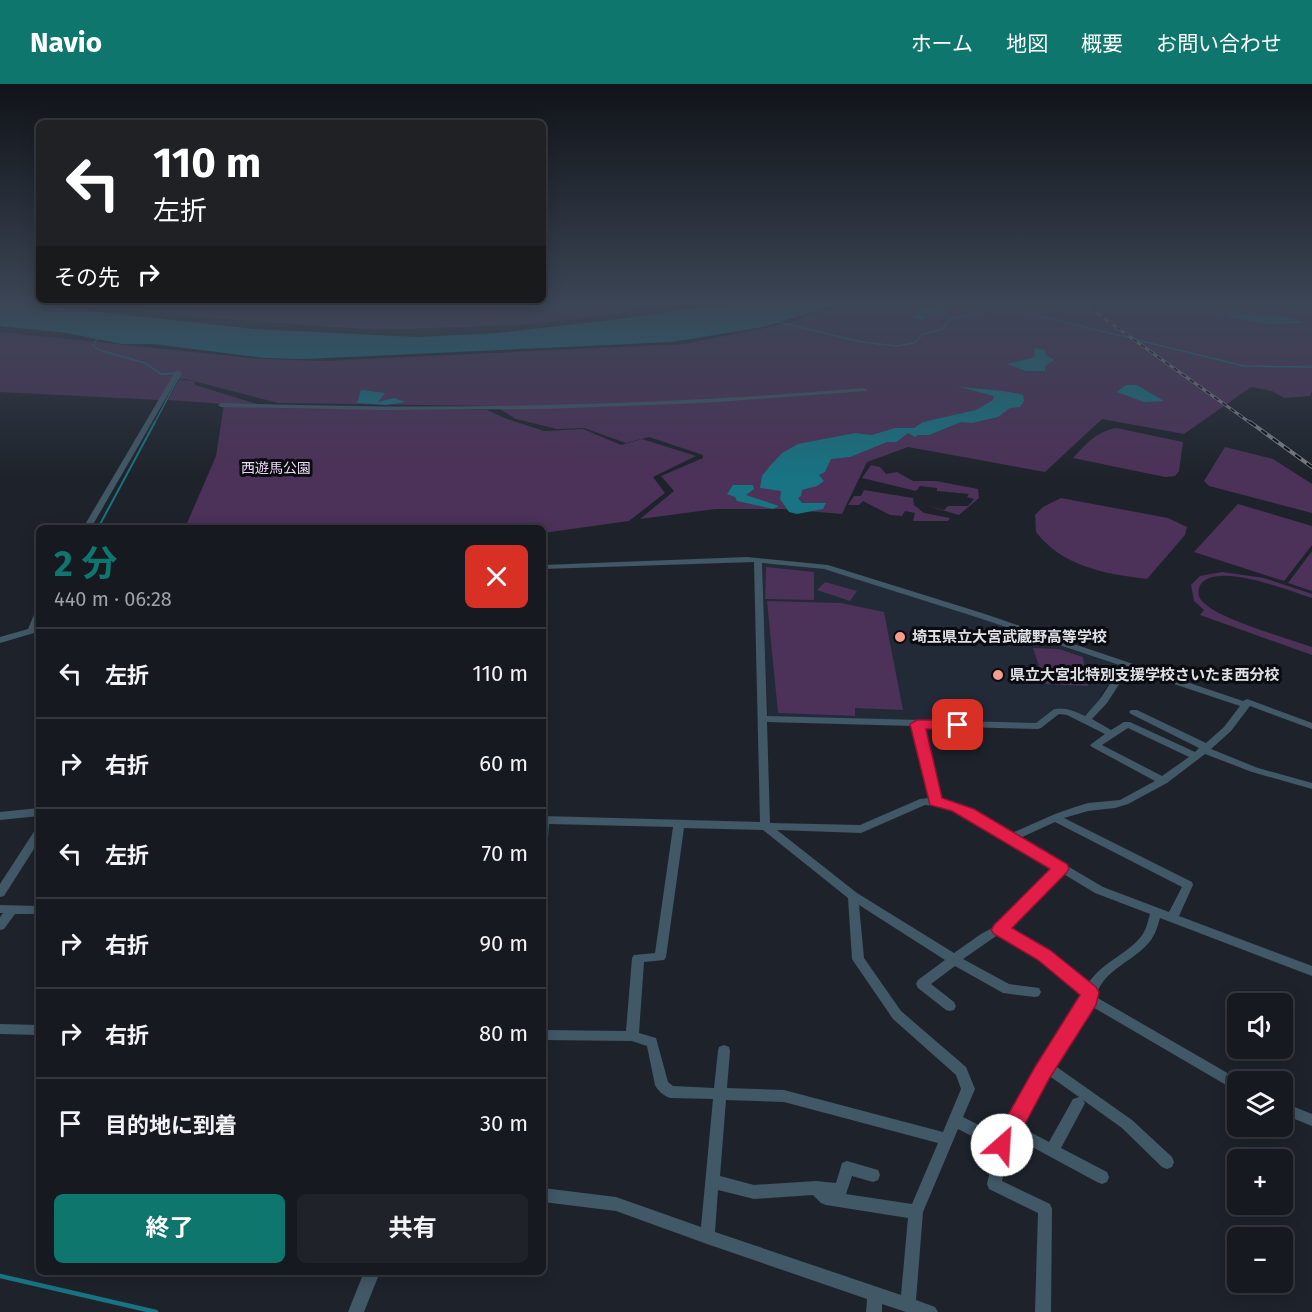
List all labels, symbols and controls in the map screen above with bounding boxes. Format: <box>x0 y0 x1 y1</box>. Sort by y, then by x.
text: Navio <box>30 26 102 59</box>
text: ホーム <box>911 31 973 57</box>
text: 地図 <box>1006 31 1048 57</box>
text: 概要 <box>1081 31 1123 57</box>
text: お問い合わせ <box>1156 31 1282 57</box>
text: 110 m <box>153 138 261 188</box>
icon: left <box>54 144 132 222</box>
text: 左折 <box>153 195 207 227</box>
icon: right <box>132 258 165 291</box>
text: その先 <box>54 264 120 291</box>
park label: 西遊馬公園 <box>241 460 311 477</box>
text: 2 分 <box>54 542 117 586</box>
button: close <box>465 545 528 608</box>
text: 440 m · 06:28 <box>54 587 172 611</box>
place label: 埼玉県立大宮武蔵野高等学校 <box>912 628 1107 646</box>
marker: 埼玉県立大宮武蔵野高等学校 <box>893 630 907 644</box>
icon: left <box>54 657 87 690</box>
text: 110 m <box>472 660 528 687</box>
text: 左折 <box>105 662 149 689</box>
place label: 県立大宮北特別支援学校さいたま西分校 <box>1010 666 1280 684</box>
marker: 県立大宮北特別支援学校さいたま西分校 <box>991 668 1005 682</box>
pin <box>932 699 983 750</box>
icon: arrive <box>941 708 974 741</box>
icon: right <box>54 747 87 780</box>
text: 60 m <box>479 750 528 777</box>
text: 右折 <box>105 752 149 779</box>
icon: left <box>54 837 87 870</box>
text: 70 m <box>482 840 528 867</box>
text: 左折 <box>105 842 149 869</box>
icon: right <box>54 927 87 960</box>
text: 90 m <box>479 930 528 957</box>
text: 右折 <box>105 932 149 959</box>
map controls <box>1227 993 1293 1293</box>
button: sound <box>1227 993 1293 1059</box>
icon: right <box>54 1017 87 1050</box>
text: 80 m <box>479 1020 528 1047</box>
text: 右折 <box>105 1022 149 1049</box>
button: layers <box>1227 1071 1293 1137</box>
icon: arrive <box>54 1107 87 1140</box>
text: 30 m <box>480 1110 528 1137</box>
text: 目的地に到着 <box>105 1112 237 1139</box>
position arrow <box>970 1113 1034 1177</box>
button: + <box>1227 1149 1293 1215</box>
button: 終了 <box>54 1194 285 1263</box>
button: 共有 <box>297 1194 528 1263</box>
button: − <box>1227 1227 1293 1293</box>

